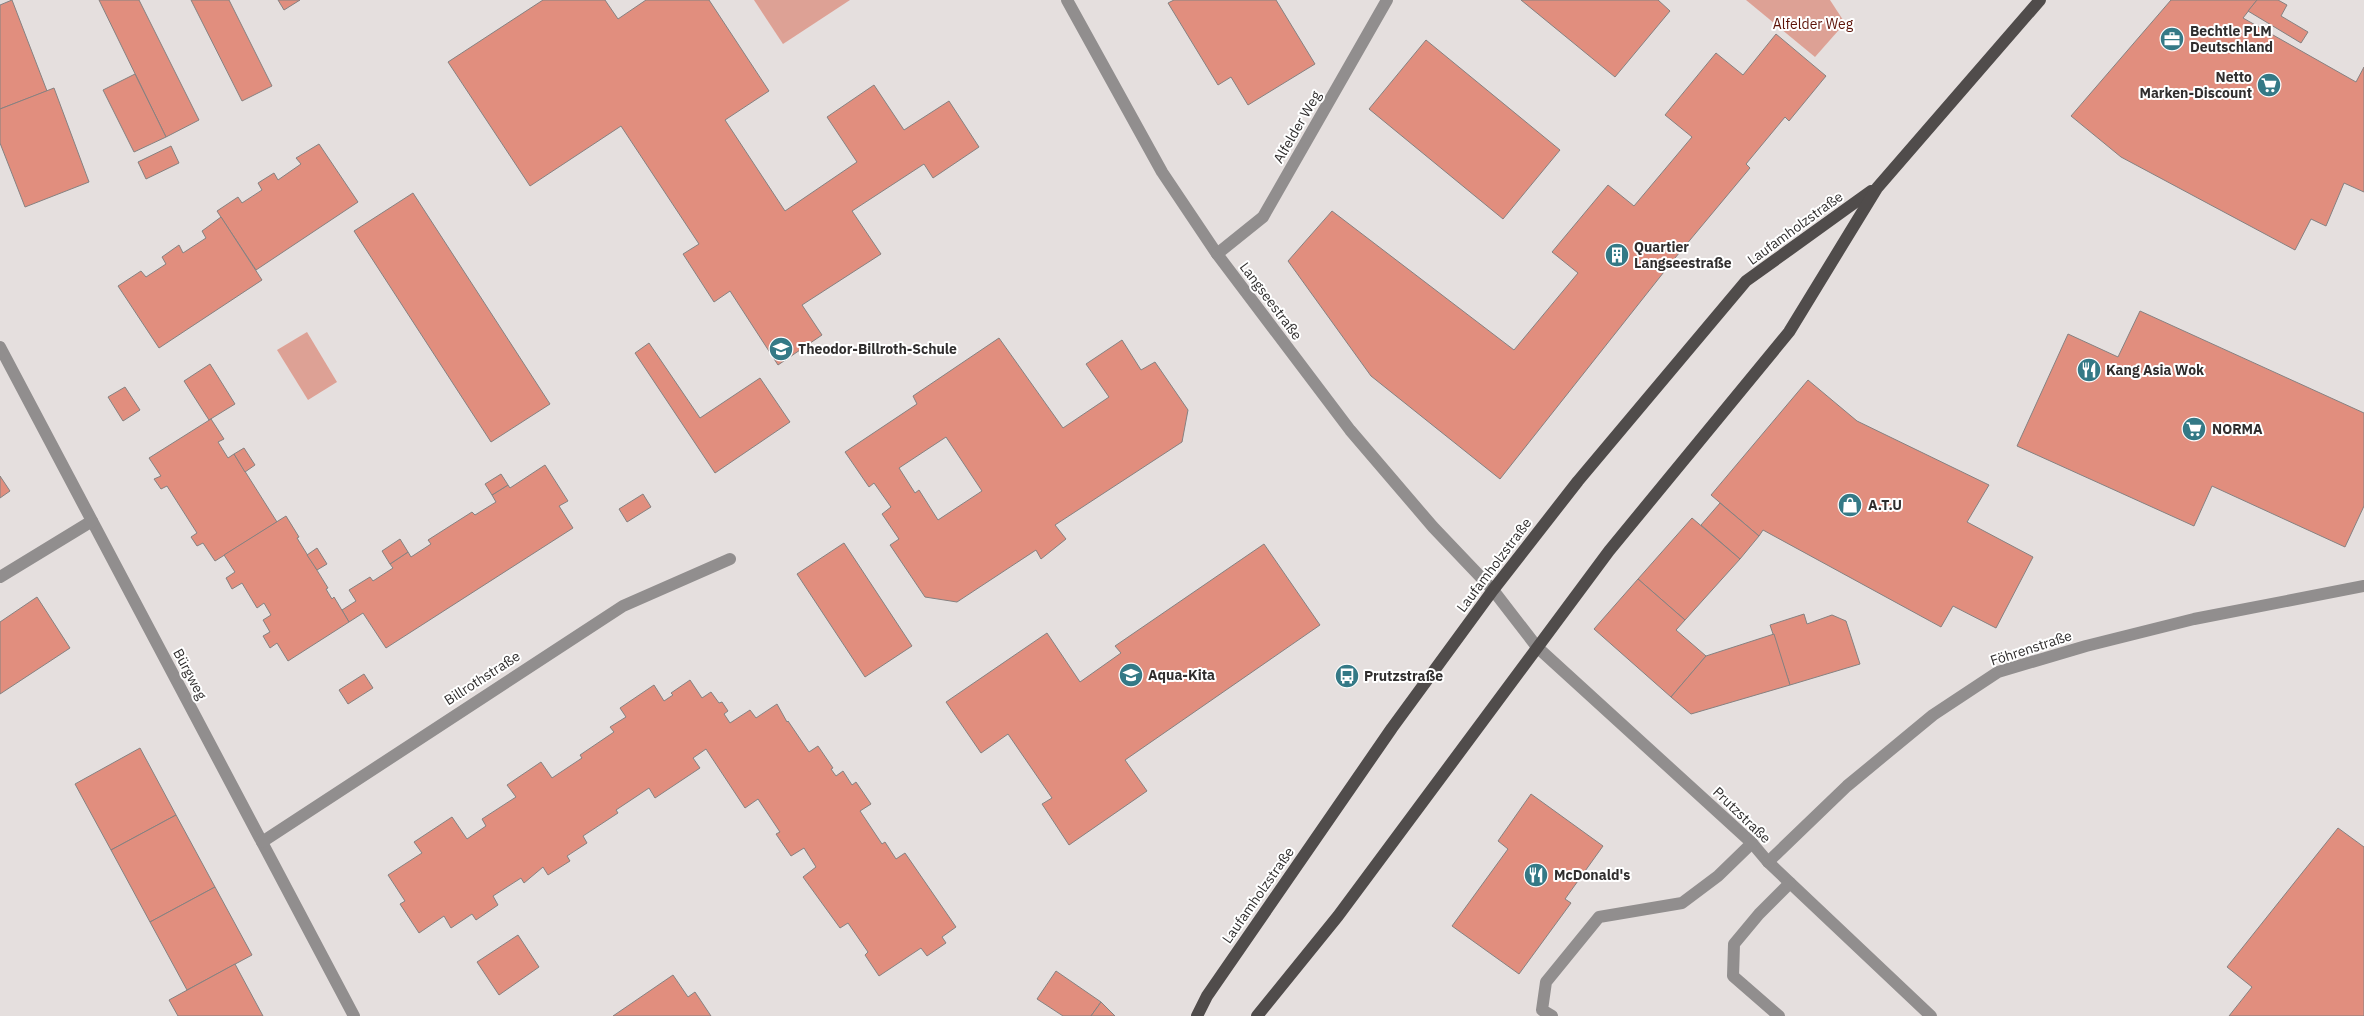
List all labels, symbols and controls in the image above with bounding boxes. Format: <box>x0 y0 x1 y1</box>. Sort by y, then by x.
park label: Alfelder Weg <box>1773 15 1854 33</box>
place label: Bechtle PLM Deutschland <box>2190 22 2273 56</box>
office icon: Bechtle PLM Deutschland <box>2159 26 2185 52</box>
place label: Netto Marken-Discount <box>2139 68 2252 102</box>
supermarket icon: Netto Marken-Discount <box>2256 72 2282 98</box>
street label: Alfelder Weg <box>1269 87 1325 166</box>
street label: Laufamholzstraße <box>1744 187 1846 269</box>
place label: Quartier Langseestraße <box>1634 238 1732 272</box>
building icon: Quartier Langseestraße <box>1604 242 1630 268</box>
street label: Langseestraße <box>1236 259 1306 344</box>
school or university icon: Theodor-Billroth-Schule <box>768 336 794 362</box>
place label: Theodor-Billroth-Schule <box>798 340 957 358</box>
restaurant icon: Kang Asia Wok <box>2076 357 2102 383</box>
place label: Kang Asia Wok <box>2106 361 2205 379</box>
supermarket icon: NORMA <box>2181 416 2207 442</box>
place label: NORMA <box>2212 420 2263 438</box>
shop icon: A.T.U <box>1837 492 1863 518</box>
place label: A.T.U <box>1868 496 1902 514</box>
street label: Laufamholzstraße <box>1453 514 1536 616</box>
street label: Föhrenstraße <box>1988 626 2074 670</box>
street label: Bürgweg <box>169 645 211 703</box>
street label: Billrothstraße <box>441 647 524 709</box>
school or university icon: Aqua-Kita <box>1118 662 1144 688</box>
bus stop icon: Prutzstraße <box>1334 663 1360 689</box>
place label: Aqua-Kita <box>1148 666 1215 684</box>
place label: Prutzstraße <box>1364 667 1443 685</box>
street label: Prutzstraße <box>1709 783 1775 847</box>
street label: Laufamholzstraße <box>1218 843 1298 947</box>
restaurant icon: McDonald's <box>1523 862 1549 888</box>
place label: McDonald's <box>1554 866 1630 884</box>

